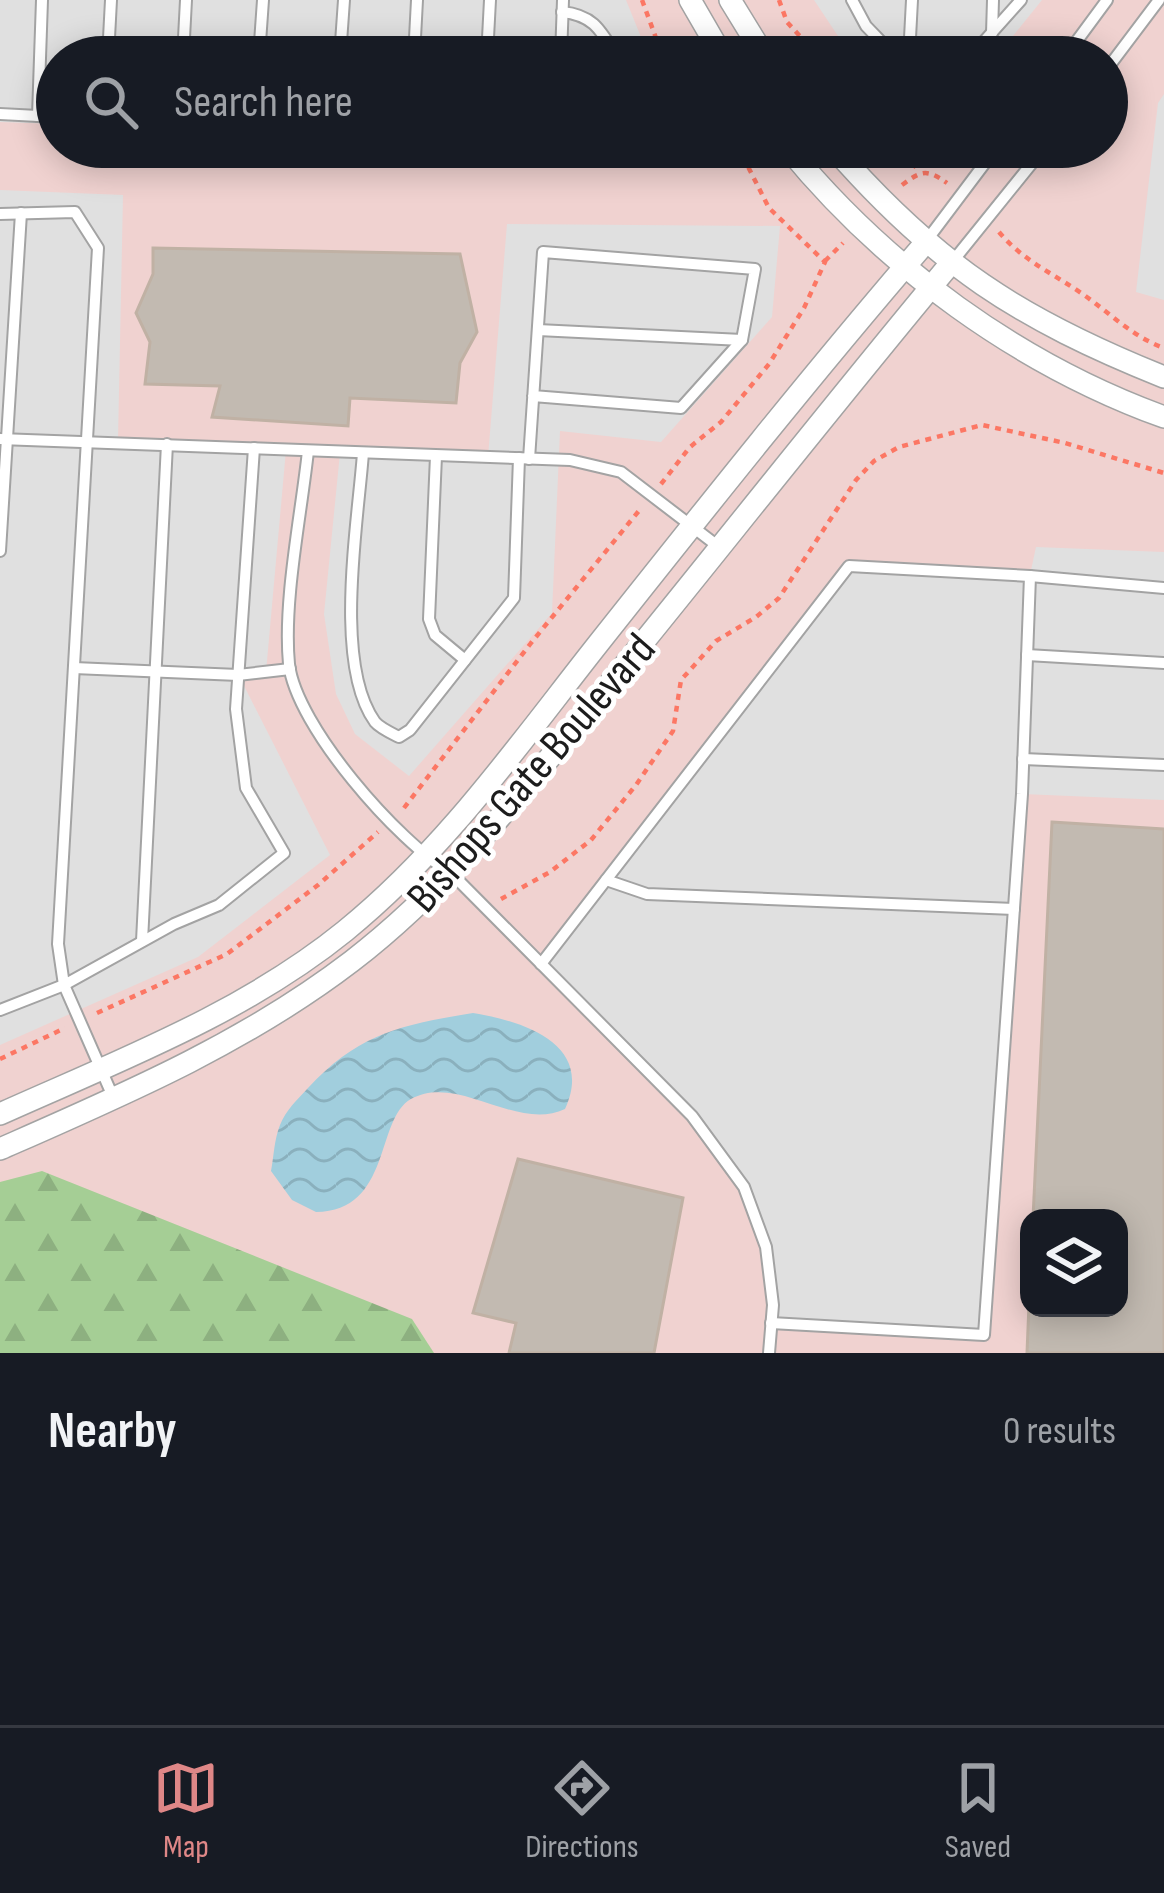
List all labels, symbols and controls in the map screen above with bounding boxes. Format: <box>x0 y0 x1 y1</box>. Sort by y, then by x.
search box <box>36 36 1128 168</box>
icon: search <box>78 69 144 135</box>
text: Search here <box>174 75 353 130</box>
street label: Bishops Gate Boulevard <box>396 623 668 924</box>
map controls <box>1020 1209 1128 1317</box>
button: layers <box>1020 1209 1128 1317</box>
text: Nearby <box>48 1401 177 1462</box>
text: 0 results <box>1003 1408 1116 1455</box>
tab: Map <box>153 1755 219 1867</box>
tab: Directions <box>525 1755 639 1867</box>
tab: Saved <box>945 1755 1011 1867</box>

